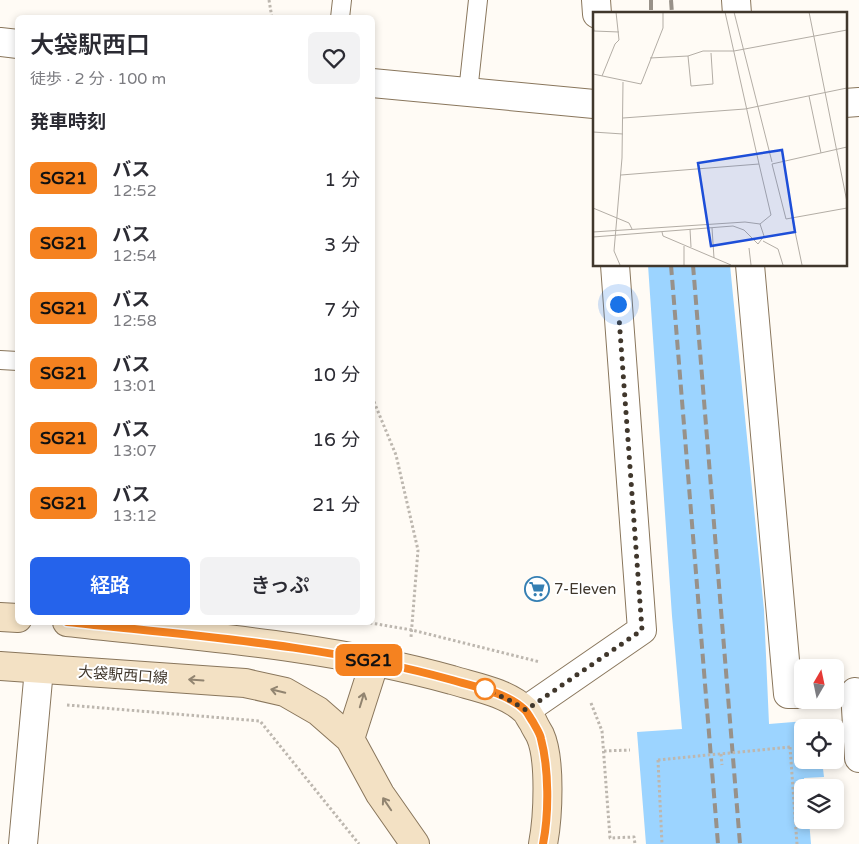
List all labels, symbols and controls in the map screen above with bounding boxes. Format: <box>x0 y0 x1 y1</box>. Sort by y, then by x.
inset map <box>593 12 846 266</box>
text: 大袋駅西口 <box>30 31 150 60</box>
button: heart <box>308 32 360 84</box>
text: 徒歩 · 2 分 · 100 m <box>30 69 166 89</box>
text: 発車時刻 <box>30 111 106 133</box>
text: バス <box>112 159 150 181</box>
text: SG21 <box>40 167 87 189</box>
text: 1 分 <box>324 169 360 191</box>
text: 12:52 <box>112 181 157 201</box>
text: バス <box>112 224 150 246</box>
text: SG21 <box>40 232 87 254</box>
text: 3 分 <box>324 234 360 256</box>
text: 12:54 <box>112 246 157 266</box>
text: バス <box>112 289 150 311</box>
your location <box>606 292 631 317</box>
text: SG21 <box>40 297 87 319</box>
text: 7 分 <box>324 299 360 321</box>
text: 12:58 <box>112 311 157 331</box>
text: バス <box>112 354 150 376</box>
text: SG21 <box>40 362 87 384</box>
text: 10 分 <box>312 364 360 386</box>
text: 13:01 <box>112 376 157 396</box>
text: バス <box>112 419 150 441</box>
text: SG21 <box>40 427 87 449</box>
text: 16 分 <box>312 429 360 451</box>
text: 13:07 <box>112 441 157 461</box>
text: バス <box>112 484 150 506</box>
text: SG21 <box>40 492 87 514</box>
text: 21 分 <box>312 494 360 516</box>
text: 13:12 <box>112 506 157 526</box>
button: 経路 <box>30 557 190 615</box>
button: きっぷ <box>200 557 360 615</box>
supermarket icon: 7-Eleven <box>524 576 550 602</box>
place label: 7-Eleven <box>554 580 616 598</box>
line badge: SG21 <box>334 644 404 676</box>
text: SG21 <box>345 649 393 671</box>
north arrow <box>794 659 844 709</box>
map controls <box>794 659 844 829</box>
street label: 大袋駅西口線 <box>77 663 169 687</box>
one-way arrow <box>189 675 205 684</box>
unlabelled marker <box>474 678 496 700</box>
one-way arrow <box>270 686 286 695</box>
one-way arrow <box>358 692 368 708</box>
button: locate <box>794 719 844 769</box>
button: layers <box>794 779 844 829</box>
one-way arrow <box>382 797 392 811</box>

